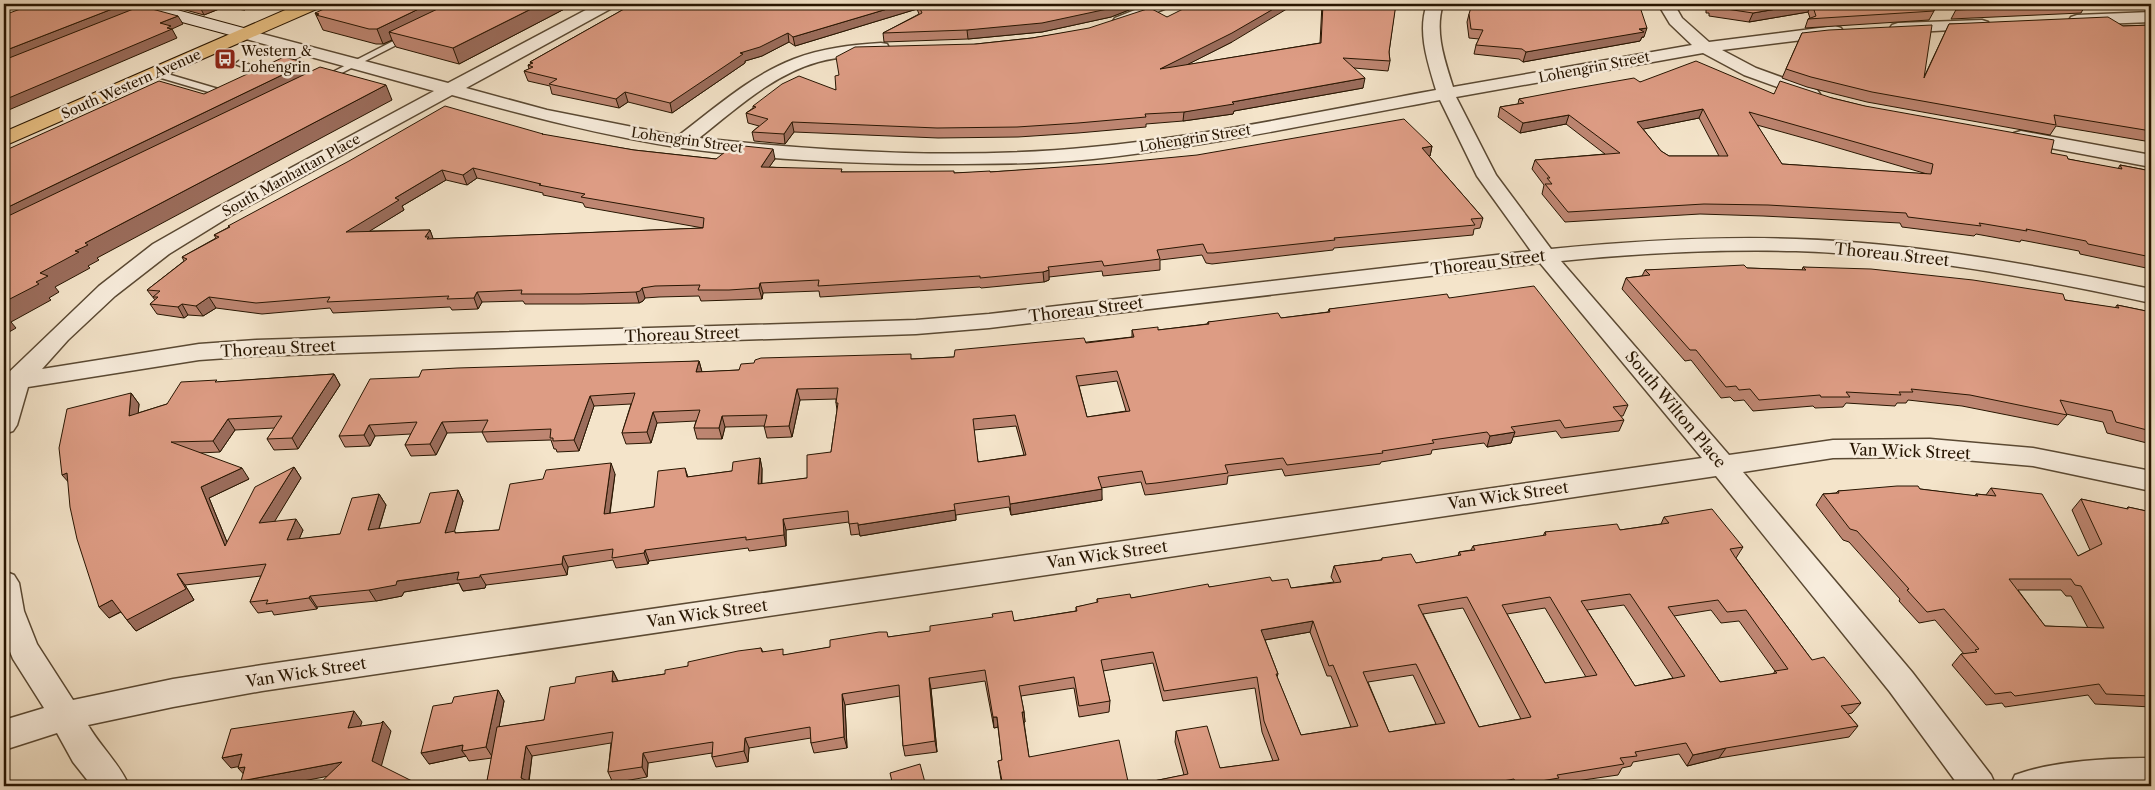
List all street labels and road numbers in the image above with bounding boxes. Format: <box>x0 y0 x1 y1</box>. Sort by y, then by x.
street label: South Western Avenue <box>58 45 204 123</box>
street label: Lohengrin Street <box>1537 47 1651 87</box>
street label: Lohengrin Street <box>1138 120 1252 156</box>
street label: Lohengrin Street <box>630 123 744 157</box>
street label: South Manhattan Place <box>219 129 363 220</box>
street label: Thoreau Street <box>1834 238 1951 270</box>
street label: Thoreau Street <box>1430 245 1547 279</box>
street label: Thoreau Street <box>1028 292 1145 326</box>
street label: Thoreau Street <box>624 322 740 346</box>
street label: Thoreau Street <box>220 335 336 361</box>
street label: South Wilton Place <box>1621 346 1731 472</box>
street label: Van Wick Street <box>1848 439 1971 463</box>
street label: Van Wick Street <box>1445 477 1570 513</box>
street label: Van Wick Street <box>1044 536 1169 572</box>
street label: Van Wick Street <box>644 595 769 631</box>
street label: Van Wick Street <box>243 653 368 692</box>

